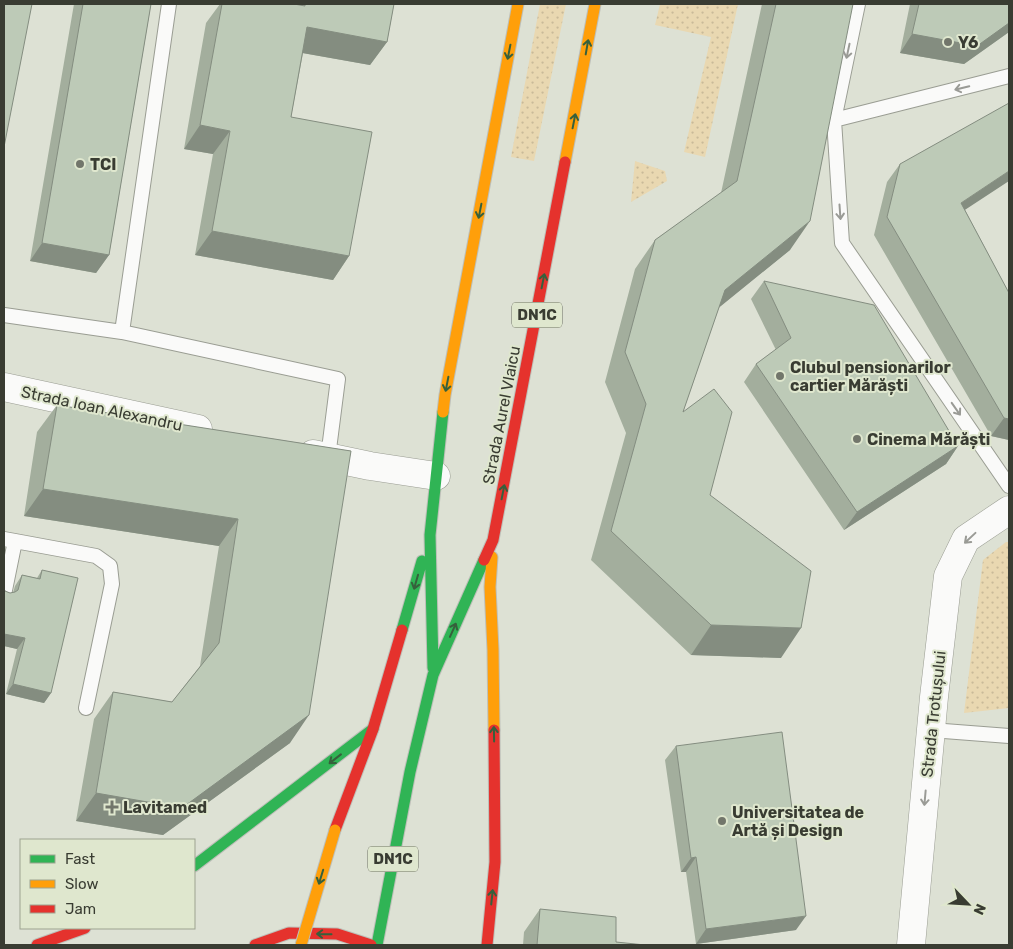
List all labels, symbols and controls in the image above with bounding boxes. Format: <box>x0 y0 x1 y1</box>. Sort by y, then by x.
place label: Y6 <box>958 33 978 52</box>
marker: Y6 <box>942 36 954 48</box>
one-way arrow <box>583 39 593 55</box>
one-way arrow <box>504 43 514 59</box>
one-way arrow <box>843 43 853 59</box>
one-way arrow <box>954 84 970 93</box>
one-way arrow <box>569 114 579 130</box>
place label: TCI <box>90 155 116 174</box>
marker: TCI <box>74 158 86 170</box>
one-way arrow <box>474 203 484 219</box>
one-way arrow <box>835 204 844 220</box>
one-way arrow <box>539 273 548 289</box>
road number: DN1C <box>512 302 562 328</box>
street label: Strada Aurel Vlaicu <box>479 344 524 486</box>
place label: Clubul pensionarilor cartier Mărăști <box>790 358 951 395</box>
marker: Clubul pensionarilor cartier Mărăști <box>774 370 786 382</box>
one-way arrow <box>442 376 452 392</box>
street label: Strada Ioan Alexandru <box>19 382 184 435</box>
one-way arrow <box>951 402 961 416</box>
place label: Cinema Mărăști <box>867 430 990 449</box>
marker: Cinema Mărăști <box>851 433 863 445</box>
one-way arrow <box>498 484 508 500</box>
one-way arrow <box>964 532 976 544</box>
one-way arrow <box>411 574 421 590</box>
one-way arrow <box>448 623 458 638</box>
street label: Strada Trotușului <box>917 650 950 778</box>
one-way arrow <box>489 727 499 743</box>
one-way arrow <box>328 753 341 764</box>
one-way arrow <box>920 789 930 805</box>
place label: Lavitamed <box>123 798 207 817</box>
marker: Lavitamed <box>105 800 119 814</box>
place label: Universitatea de Artă și Design <box>732 803 864 840</box>
marker: Universitatea de Artă și Design <box>716 815 728 827</box>
legend <box>20 839 195 929</box>
road number: DN1C <box>368 846 418 872</box>
text: Fast <box>65 850 95 868</box>
one-way arrow <box>316 868 326 884</box>
text: Slow <box>65 875 98 893</box>
north arrow <box>943 879 993 929</box>
one-way arrow <box>487 889 497 905</box>
text: Jam <box>65 900 96 918</box>
text: N <box>969 901 989 917</box>
one-way arrow <box>317 929 333 939</box>

